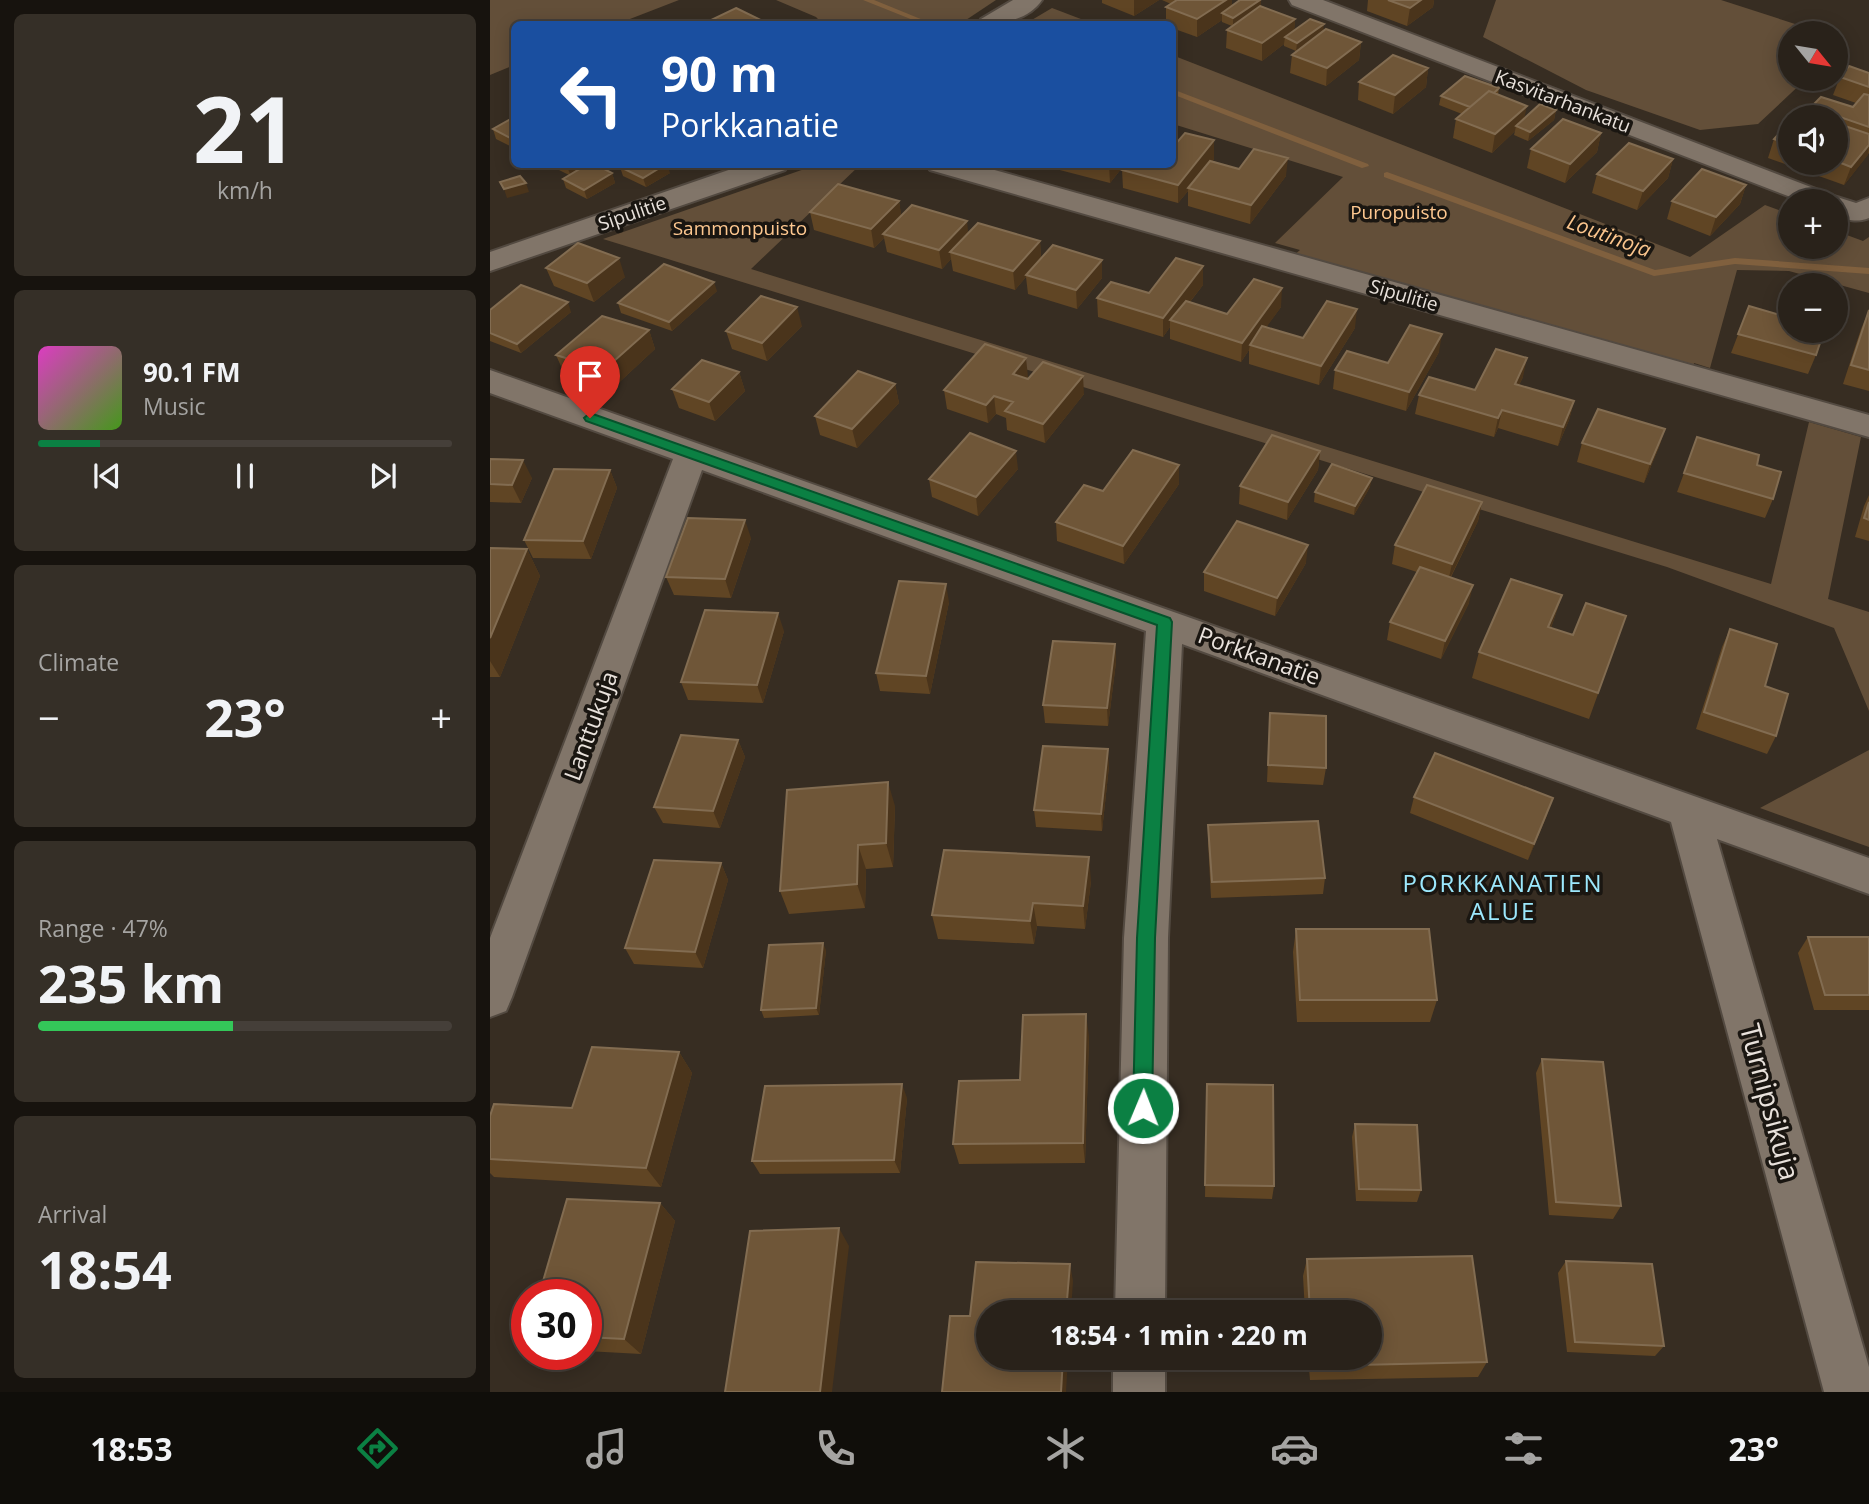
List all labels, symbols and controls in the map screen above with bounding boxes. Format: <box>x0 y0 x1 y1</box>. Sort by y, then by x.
north arrow <box>1778 21 1848 91</box>
map controls <box>1778 21 1848 343</box>
text: 90 m <box>661 40 778 106</box>
icon: left <box>546 49 637 140</box>
street label: Kasvitarhankatu <box>1491 63 1635 139</box>
text: 21 <box>193 66 297 190</box>
text: Porkkanatie <box>661 103 839 146</box>
button: sound <box>1778 105 1848 175</box>
text: km/h <box>217 174 273 206</box>
street label: Sipulitie <box>595 189 669 237</box>
button: + <box>1778 189 1848 259</box>
park label: Puropuisto <box>1350 199 1448 225</box>
water label: Loutinoja <box>1564 207 1655 263</box>
park label: Sammonpuisto <box>673 215 807 241</box>
street label: Sipulitie <box>1367 273 1441 317</box>
button: − <box>1778 273 1848 343</box>
pin <box>560 346 620 418</box>
text: 90.1 FM <box>143 354 241 390</box>
icon: arrive <box>571 357 609 395</box>
text: Music <box>143 390 206 422</box>
icon: previous <box>88 457 126 495</box>
icon: pause <box>226 457 264 495</box>
icon: next <box>364 457 402 495</box>
street label: Porkkanatie <box>1194 618 1325 692</box>
text: Climate <box>38 646 119 678</box>
street label: Lanttukuja <box>556 667 625 785</box>
text: 23° <box>204 681 286 752</box>
text: − <box>38 691 60 743</box>
text: + <box>430 691 452 743</box>
district label: PORKKANATIEN ALUE <box>1402 866 1604 927</box>
text: Range · 47% <box>38 912 168 944</box>
text: 235 km <box>38 947 224 1018</box>
street label: Turnipsikuja <box>1732 1019 1810 1184</box>
position arrow <box>1106 1071 1180 1145</box>
text: Arrival <box>38 1198 107 1230</box>
text: 18:54 <box>38 1233 172 1304</box>
speed limit sign: 30 <box>511 1279 602 1370</box>
text: 18:54 · 1 min · 220 m <box>1050 1317 1308 1353</box>
icon: directions <box>353 1424 402 1473</box>
icon: music <box>582 1424 631 1473</box>
icon: phone <box>811 1424 860 1473</box>
icon: climate <box>1041 1424 1090 1473</box>
icon: car <box>1270 1424 1319 1473</box>
icon: filters <box>1499 1424 1548 1473</box>
text: 18:53 <box>90 1427 172 1470</box>
text: 23° <box>1729 1427 1779 1470</box>

